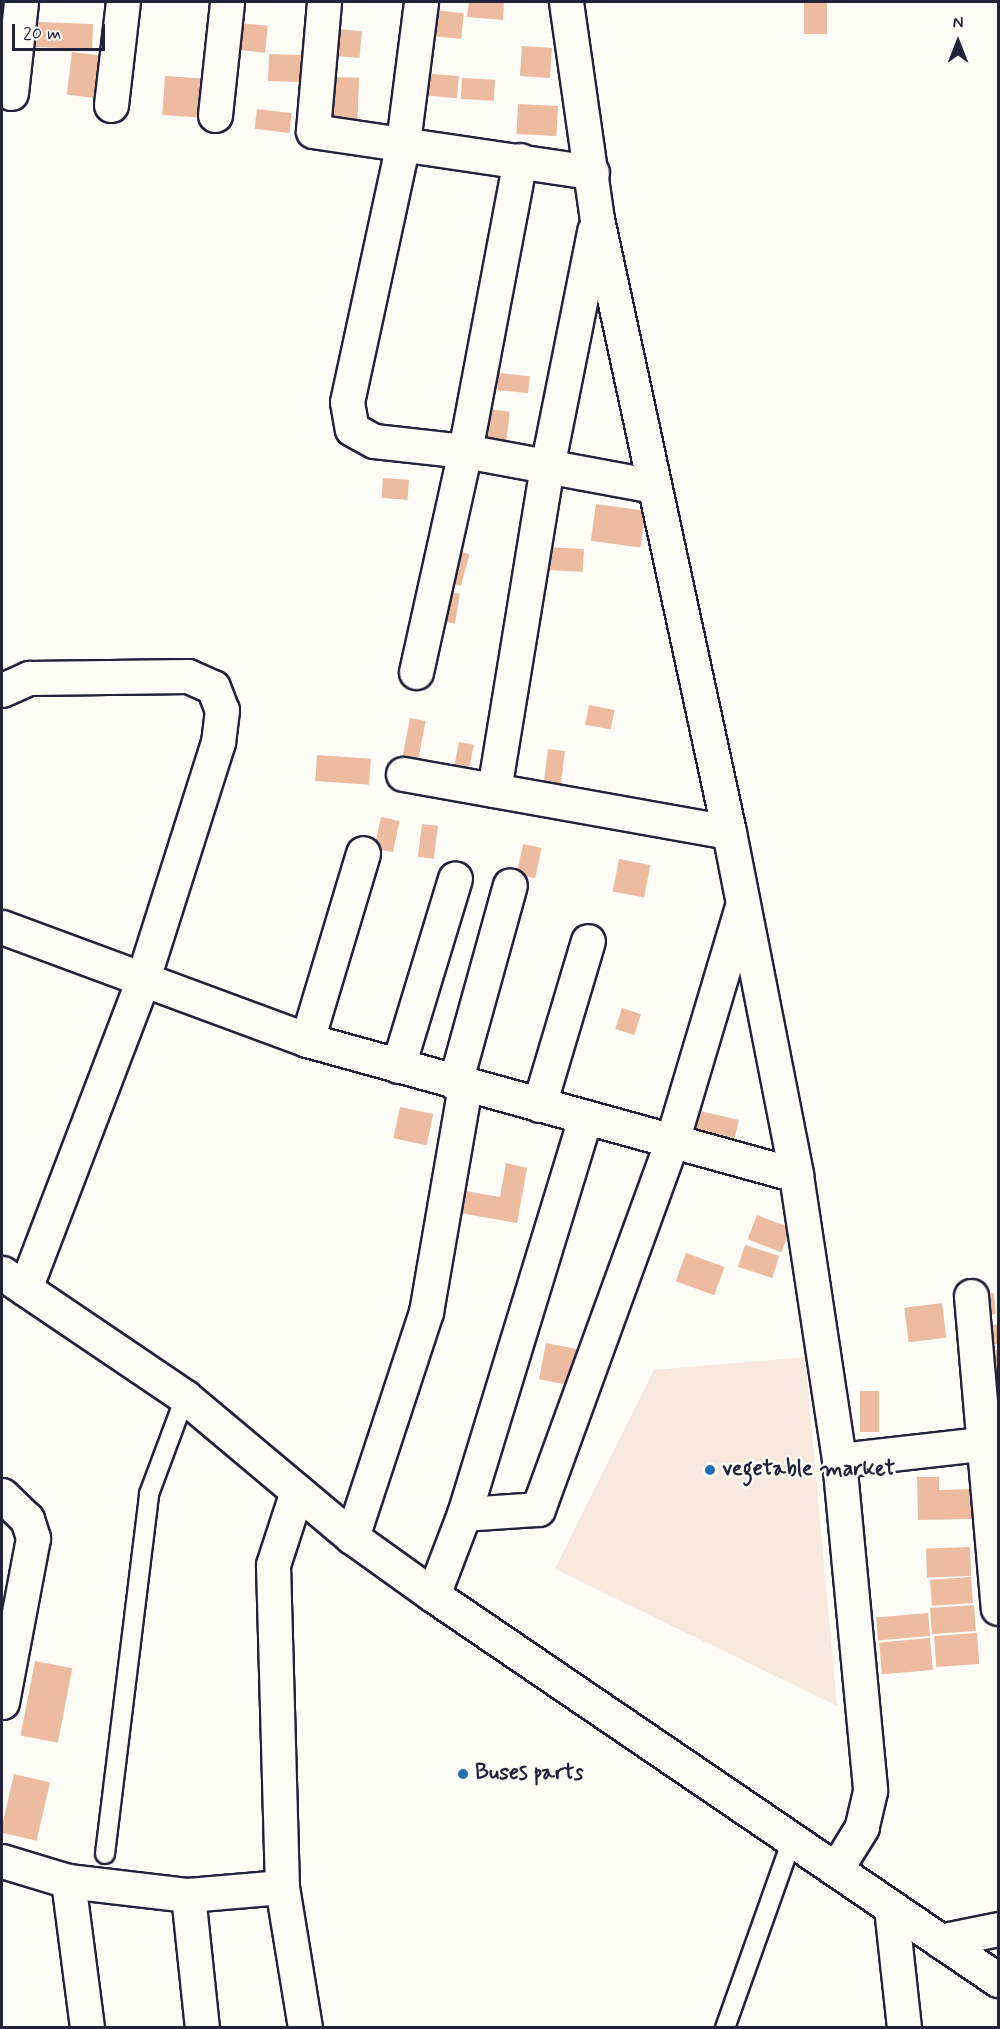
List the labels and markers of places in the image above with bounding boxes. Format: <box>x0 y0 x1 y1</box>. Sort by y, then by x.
place label: vegetable market <box>722 1457 891 1483</box>
marker: vegetable market <box>703 1463 717 1477</box>
place label: Buses parts <box>475 1761 582 1787</box>
marker: Buses parts <box>456 1767 470 1781</box>

